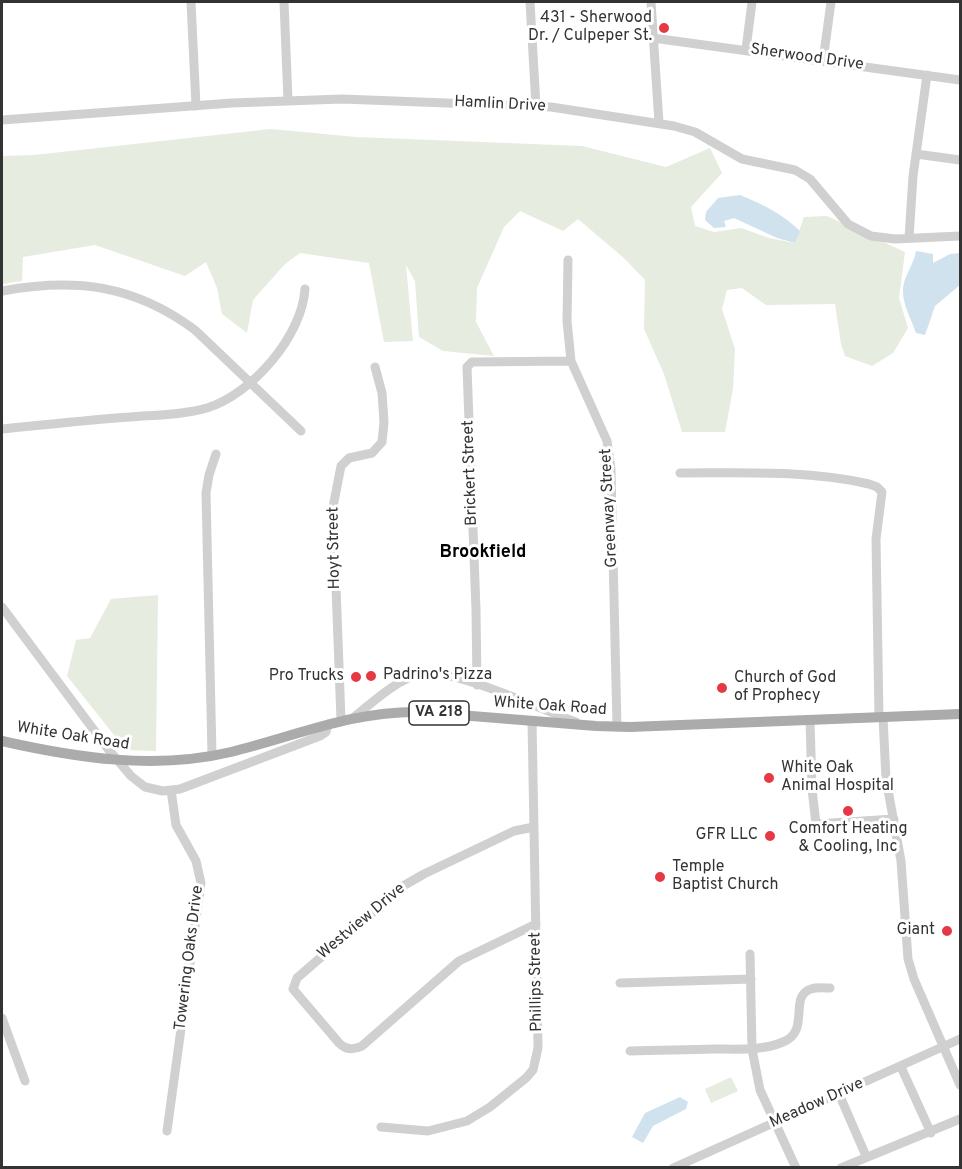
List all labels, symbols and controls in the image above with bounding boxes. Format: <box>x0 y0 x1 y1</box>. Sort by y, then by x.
place label: 431 - Sherwood Dr. / Culpeper St. <box>528 9 652 47</box>
marker: 431 - Sherwood Dr. / Culpeper St. <box>657 21 671 35</box>
street label: Sherwood Drive <box>749 41 865 75</box>
street label: Hamlin Drive <box>454 93 546 117</box>
street label: Brickert Street <box>460 420 482 526</box>
street label: Greenway Street <box>597 448 623 568</box>
street label: Hoyt Street <box>325 507 345 589</box>
district label: Brookfield <box>439 542 527 564</box>
place label: Padrino's Pizza <box>383 666 492 686</box>
place label: Pro Trucks <box>269 667 344 687</box>
marker: Padrino's Pizza <box>364 669 378 683</box>
place label: Church of God of Prophecy <box>734 669 836 707</box>
marker: Pro Trucks <box>349 670 363 684</box>
marker: Church of God of Prophecy <box>715 681 729 695</box>
street label: White Oak Road <box>493 693 607 721</box>
road number: VA 218 <box>409 701 469 725</box>
street label: White Oak Road <box>15 719 131 755</box>
place label: White Oak Animal Hospital <box>781 759 894 797</box>
marker: White Oak Animal Hospital <box>762 771 776 785</box>
marker: Comfort Heating & Cooling, Inc <box>841 804 855 818</box>
place label: Comfort Heating & Cooling, Inc <box>789 820 907 858</box>
place label: GFR LLC <box>696 826 758 846</box>
marker: GFR LLC <box>763 829 777 843</box>
place label: Temple Baptist Church <box>672 858 778 896</box>
marker: Temple Baptist Church <box>653 870 667 884</box>
street label: Westview Drive <box>314 880 410 964</box>
street label: Towering Oaks Drive <box>172 884 208 1032</box>
place label: Giant <box>896 921 935 941</box>
marker: Giant <box>940 924 954 938</box>
street label: Phillips Street <box>527 932 547 1032</box>
street label: Meadow Drive <box>767 1075 867 1133</box>

